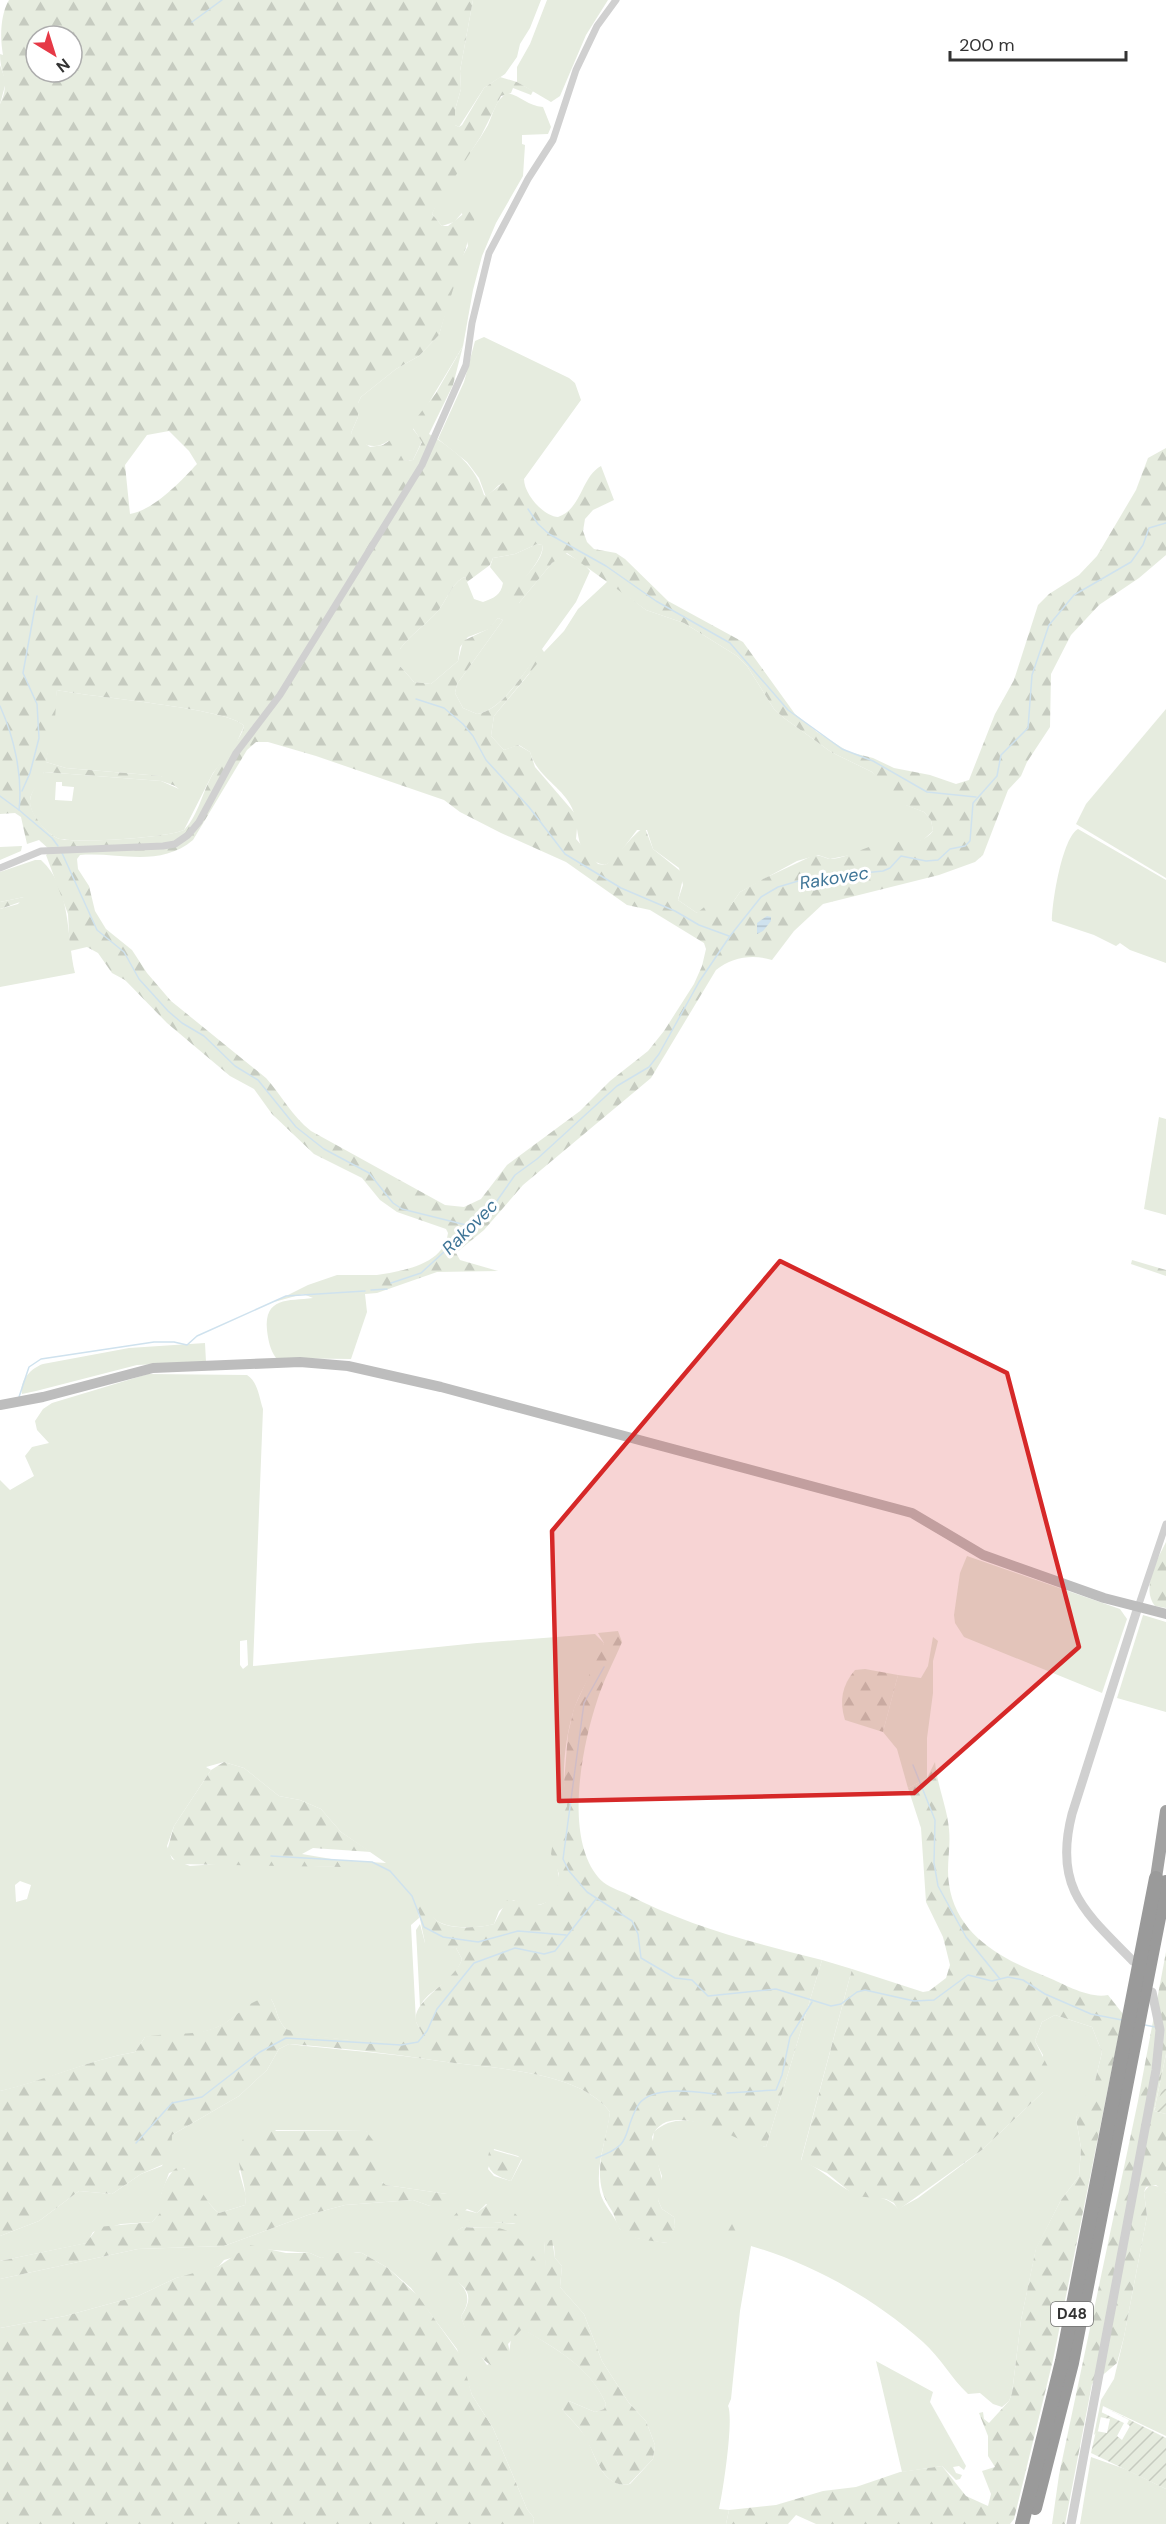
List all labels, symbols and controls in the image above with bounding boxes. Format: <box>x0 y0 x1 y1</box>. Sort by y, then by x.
north arrow <box>24 24 84 84</box>
scale bar <box>950 24 1126 62</box>
text: 200 m <box>959 33 1015 57</box>
text: N <box>52 54 74 77</box>
water label: Rakovec <box>798 861 870 895</box>
water label: Rakovec <box>437 1194 503 1260</box>
road number: D48 <box>1051 2302 1093 2326</box>

